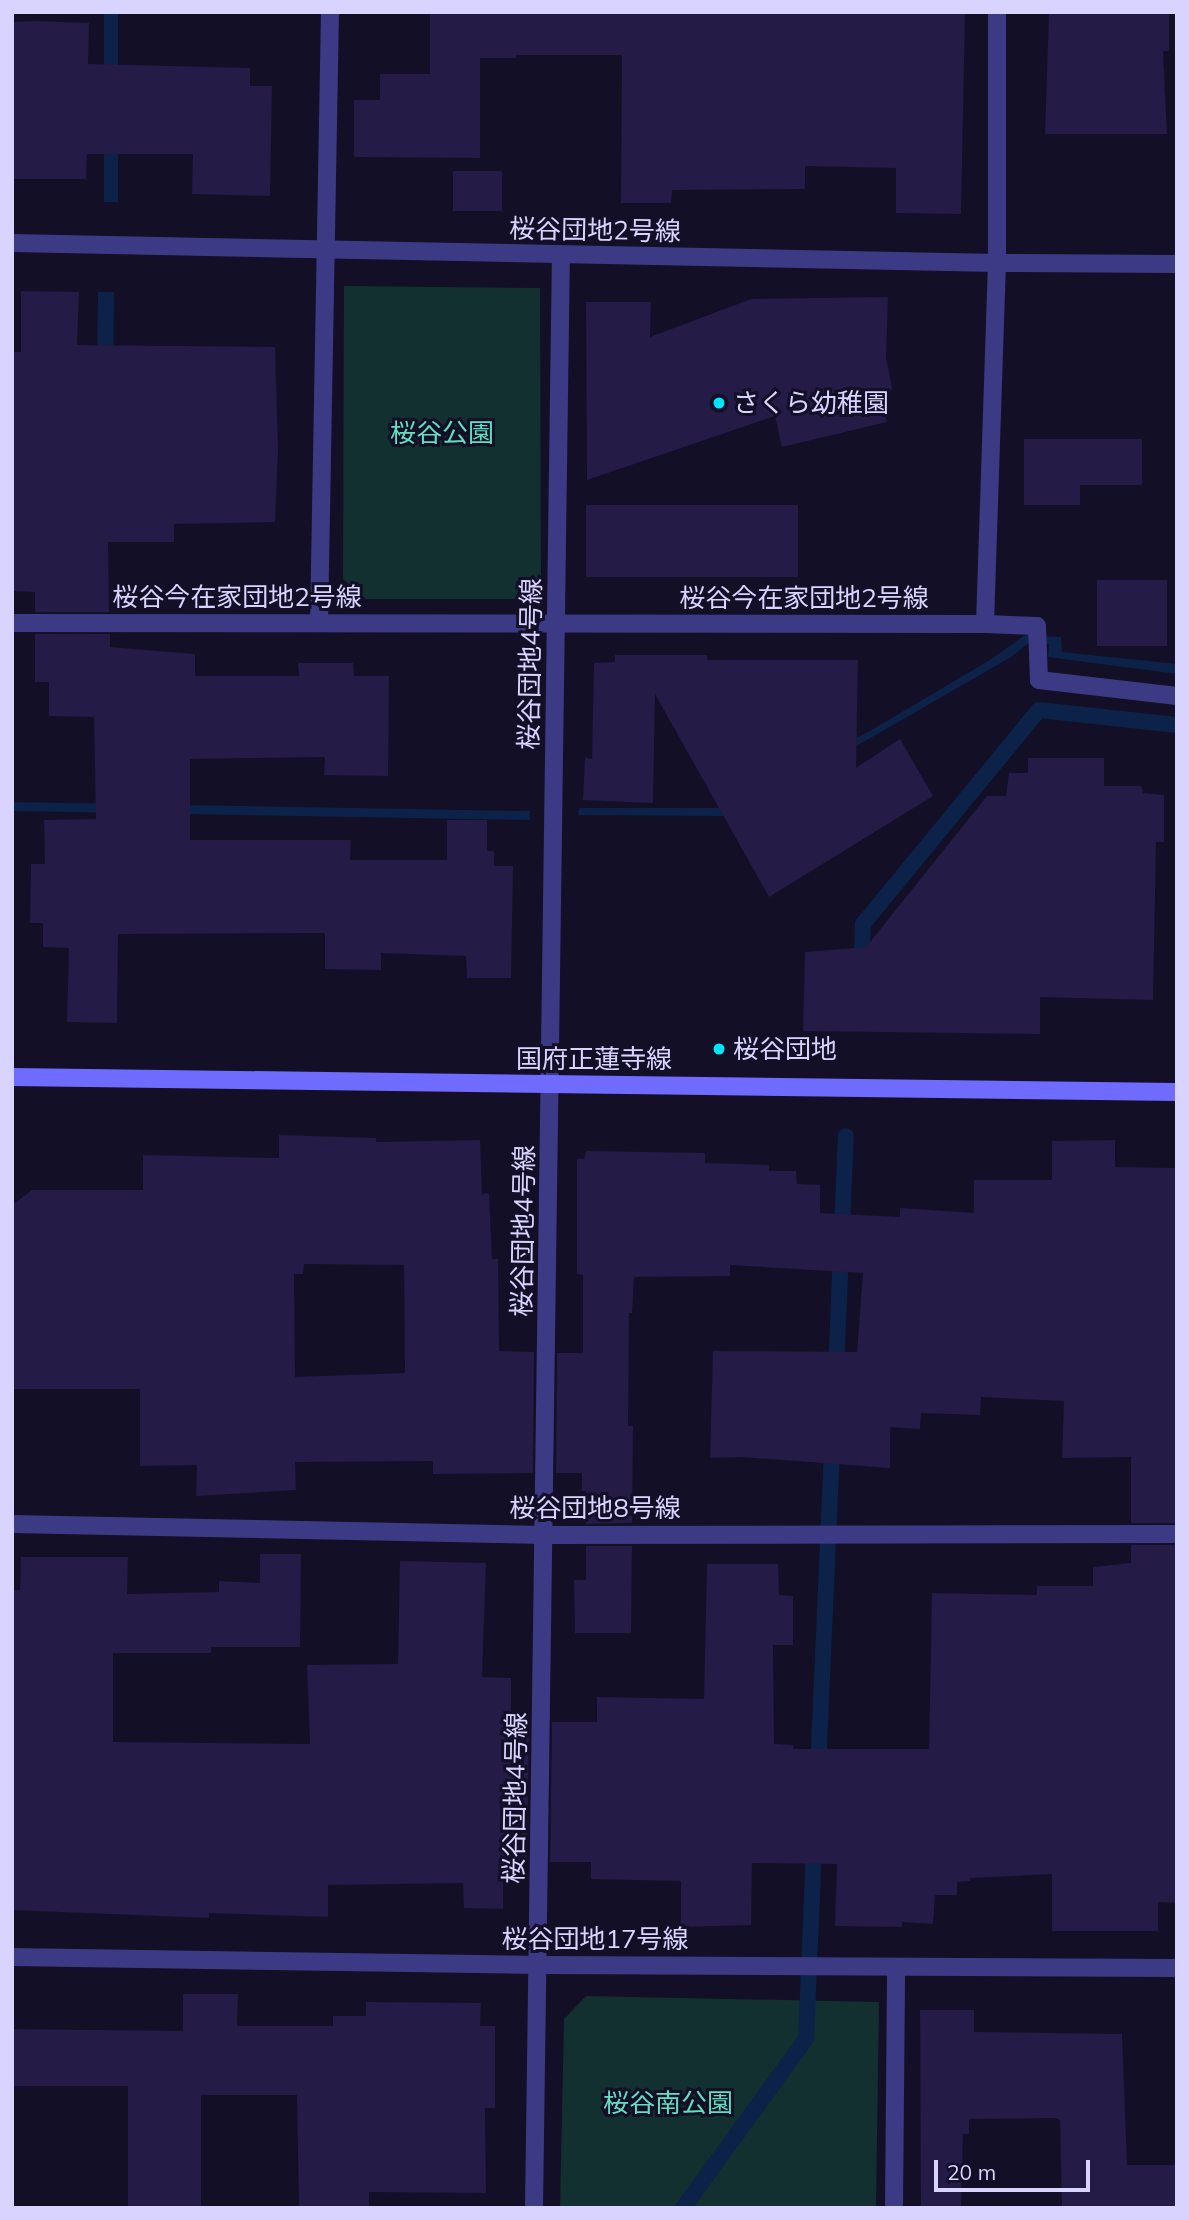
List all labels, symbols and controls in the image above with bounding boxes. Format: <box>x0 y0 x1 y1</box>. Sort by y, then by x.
street label: 桜谷団地2号線 <box>509 213 681 247</box>
place label: さくら幼稚園 <box>733 387 889 419</box>
marker: さくら幼稚園 <box>711 395 727 411</box>
park label: 桜谷公園 <box>390 417 494 449</box>
street label: 桜谷団地4号線 <box>513 578 547 750</box>
street label: 桜谷今在家団地2号線 <box>112 581 362 613</box>
street label: 桜谷今在家団地2号線 <box>679 582 929 614</box>
place label: 桜谷団地 <box>733 1033 837 1065</box>
marker: 桜谷団地 <box>711 1041 727 1057</box>
street label: 国府正蓮寺線 <box>516 1043 672 1075</box>
street label: 桜谷団地4号線 <box>506 1145 540 1317</box>
street label: 桜谷団地8号線 <box>509 1492 681 1524</box>
street label: 桜谷団地4号線 <box>498 1712 532 1884</box>
street label: 桜谷団地17号線 <box>501 1923 689 1955</box>
park label: 桜谷南公園 <box>603 2087 733 2119</box>
scale bar <box>937 2146 1093 2190</box>
text: 20 m <box>947 2159 996 2185</box>

